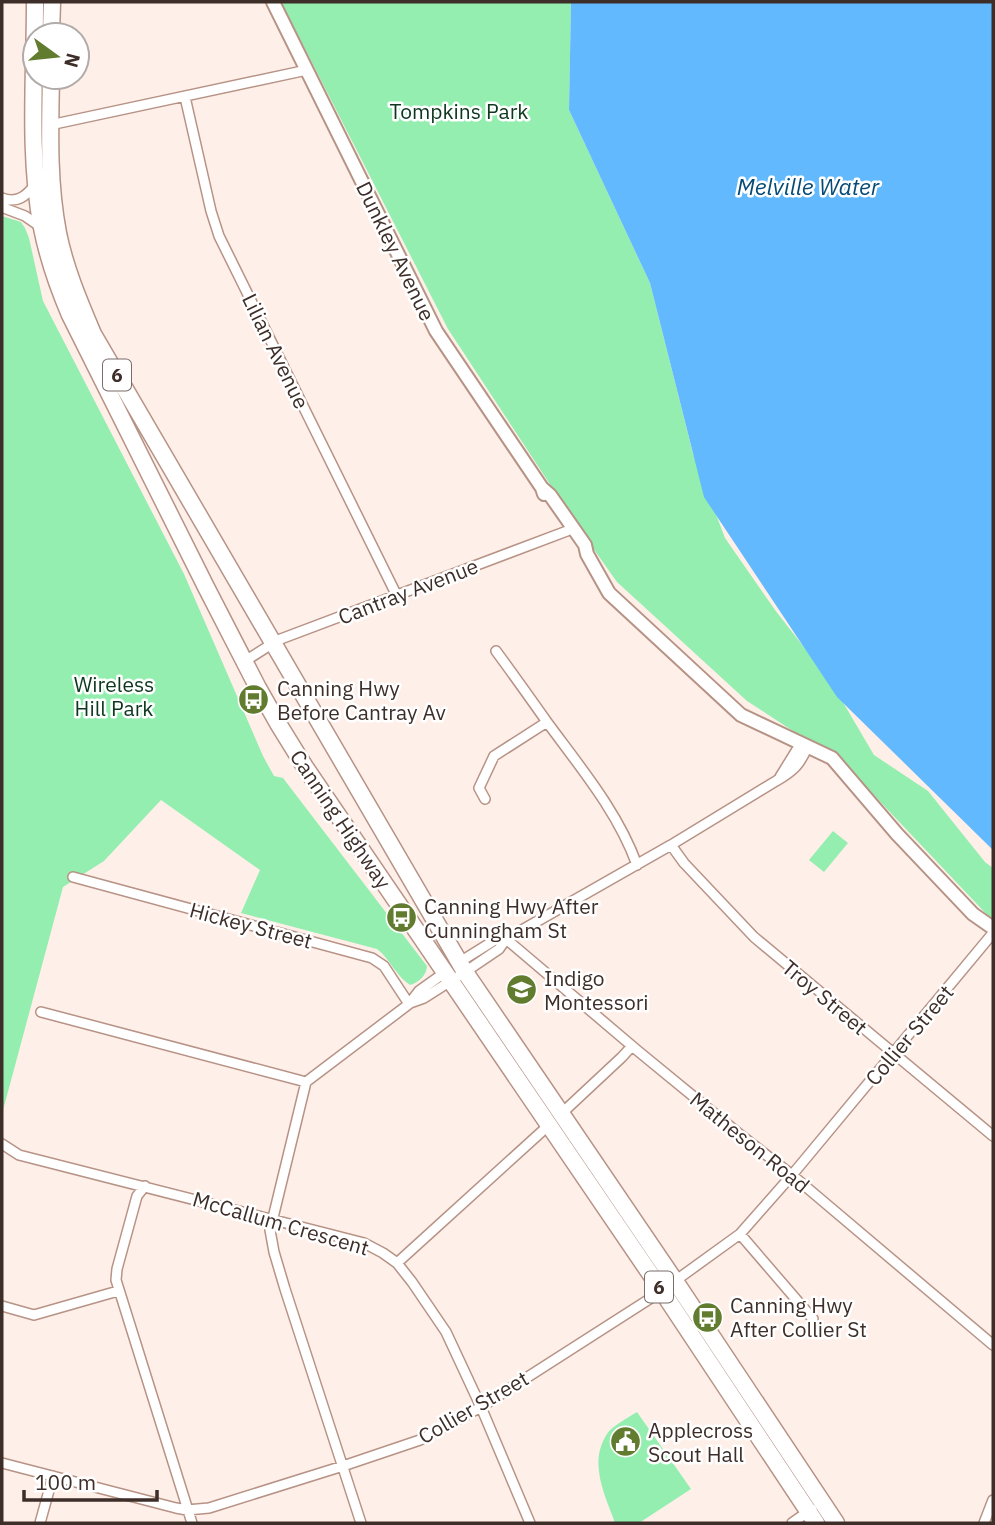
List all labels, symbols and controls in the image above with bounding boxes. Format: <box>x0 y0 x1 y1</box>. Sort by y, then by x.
north arrow <box>21 21 91 91</box>
text: N <box>59 51 86 70</box>
park label: Tompkins Park <box>390 97 528 125</box>
water label: Melville Water <box>737 171 880 201</box>
street label: Dunkley Avenue <box>350 177 442 325</box>
street label: Lilian Avenue <box>236 289 316 413</box>
road number: 6 <box>103 360 131 390</box>
street label: Cantray Avenue <box>334 551 482 631</box>
park label: Wireless Hill Park <box>74 670 154 722</box>
place label: Canning Hwy Before Cantray Av <box>277 674 446 726</box>
bus stop icon: Canning Hwy Before Cantray Av <box>237 683 271 717</box>
street label: Canning Highway <box>284 744 398 894</box>
place label: Canning Hwy After Cunningham St <box>424 892 599 944</box>
street label: Hickey Street <box>187 895 315 955</box>
bus stop icon: Canning Hwy After Cunningham St <box>384 901 418 935</box>
street label: Troy Street <box>776 953 874 1041</box>
place label: Indigo Montessori <box>544 964 649 1016</box>
school or university icon: Indigo Montessori <box>504 973 538 1007</box>
street label: Collier Street <box>859 979 959 1091</box>
street label: Matheson Road <box>684 1085 816 1199</box>
street label: McCallum Crescent <box>190 1184 372 1262</box>
road number: 6 <box>645 1272 673 1302</box>
place label: Canning Hwy After Collier St <box>730 1291 867 1343</box>
bus stop icon: Canning Hwy After Collier St <box>690 1300 724 1334</box>
street label: Collier Street <box>413 1364 533 1450</box>
place label: Applecross Scout Hall <box>648 1416 753 1468</box>
public building icon: Applecross Scout Hall <box>608 1425 642 1459</box>
scale bar <box>24 1458 158 1502</box>
text: 100 m <box>35 1468 96 1496</box>

